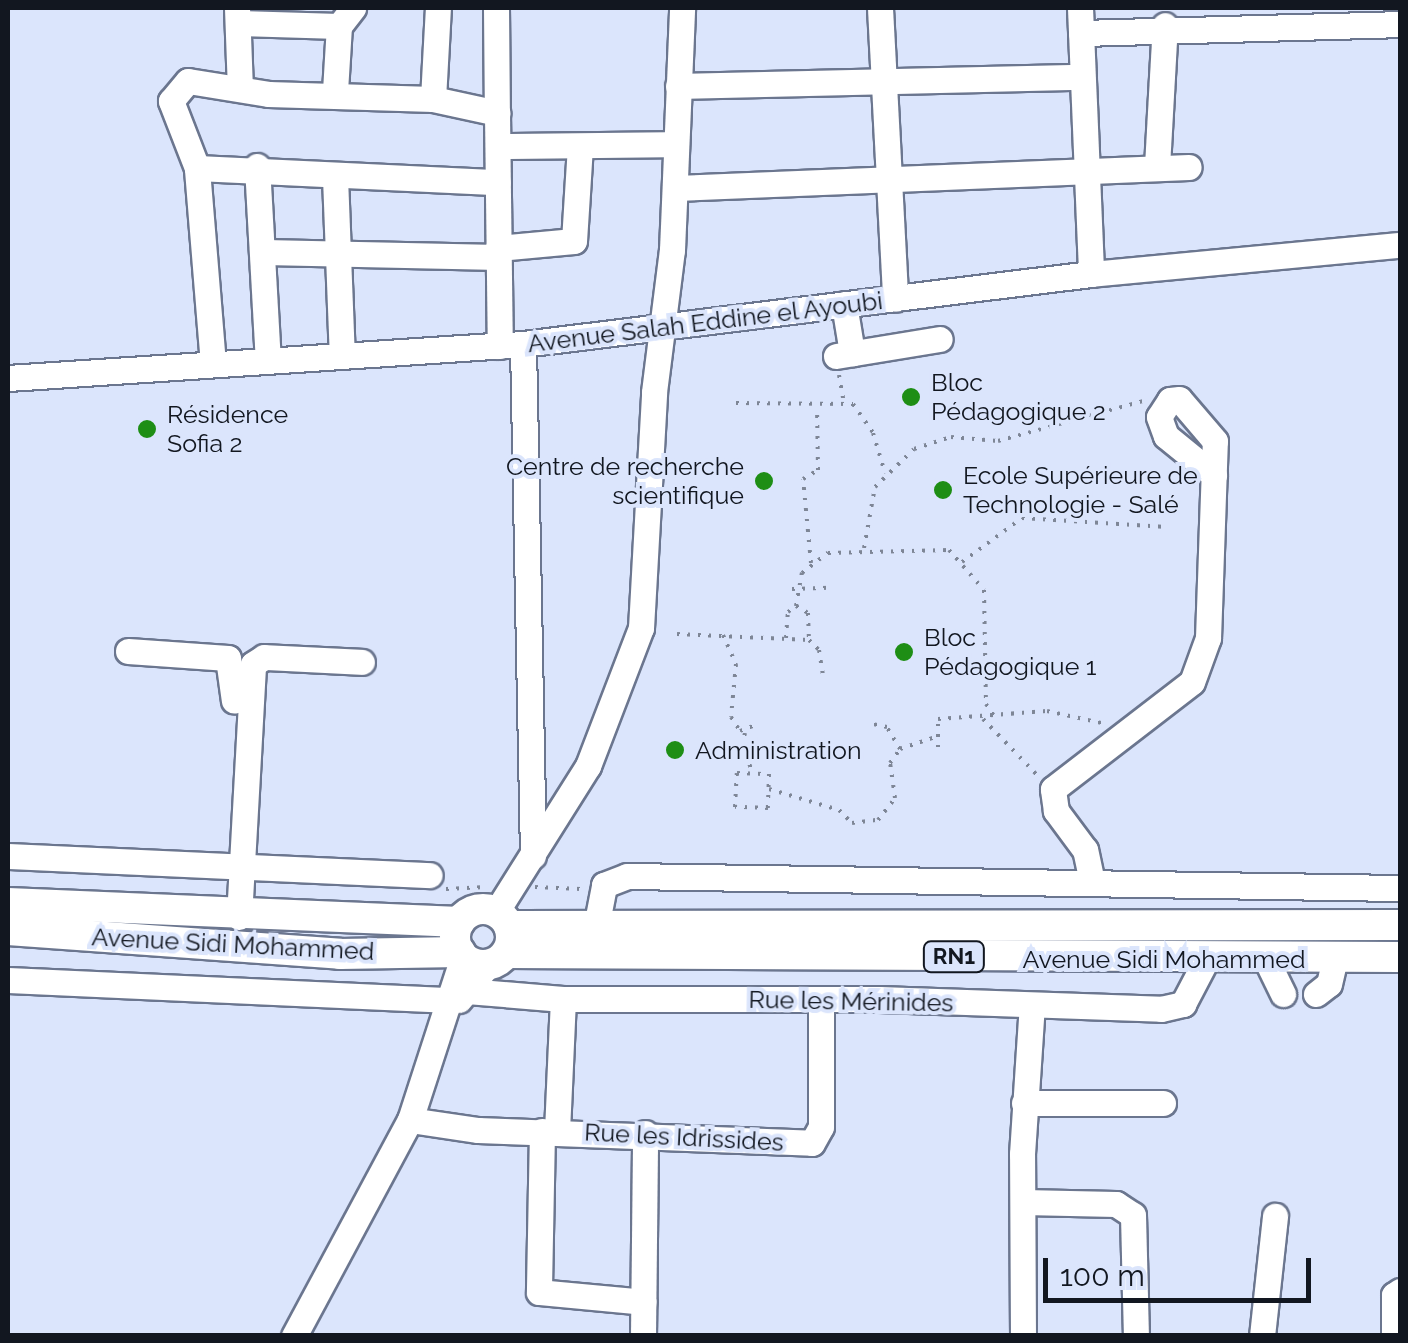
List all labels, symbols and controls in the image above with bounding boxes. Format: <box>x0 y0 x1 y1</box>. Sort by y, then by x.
street label: Avenue Salah Eddine el Ayoubi <box>525 285 885 359</box>
place label: Bloc Pédagogique 2 <box>931 368 1106 427</box>
marker: Bloc Pédagogique 2 <box>900 386 922 408</box>
place label: Résidence Sofia 2 <box>167 400 288 459</box>
marker: Résidence Sofia 2 <box>136 418 158 440</box>
place label: Centre de recherche scientifique <box>506 452 744 511</box>
place label: Ecole Supérieure de Technologie - Salé <box>963 461 1198 520</box>
marker: Centre de recherche scientifique <box>753 470 775 492</box>
marker: Ecole Supérieure de Technologie - Salé <box>932 479 954 501</box>
place label: Bloc Pédagogique 1 <box>924 623 1096 682</box>
marker: Bloc Pédagogique 1 <box>893 641 915 663</box>
place label: Administration <box>695 735 861 765</box>
marker: Administration <box>664 739 686 761</box>
street label: Avenue Sidi Mohammed <box>91 922 375 966</box>
road number: RN1 <box>922 940 986 974</box>
street label: Avenue Sidi Mohammed <box>1022 944 1306 974</box>
street label: Rue les Mérinides <box>748 984 954 1018</box>
street label: Rue les Idrissides <box>584 1117 784 1157</box>
scale bar <box>1048 1238 1316 1300</box>
text: 100 m <box>1060 1258 1145 1293</box>

